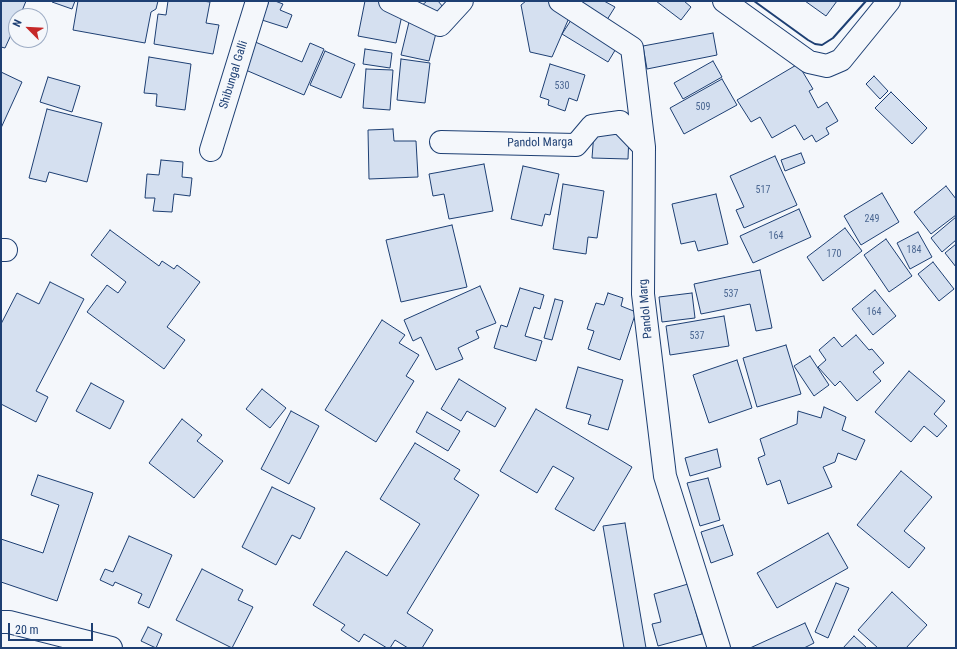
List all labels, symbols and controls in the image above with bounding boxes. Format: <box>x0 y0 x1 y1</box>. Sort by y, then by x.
north arrow <box>8 8 48 48</box>
text: N <box>10 18 25 29</box>
street label: Shibungal Galli <box>217 39 251 111</box>
house number: 530 <box>555 80 569 92</box>
house number: 509 <box>696 101 710 113</box>
street label: Pandol Marga <box>507 135 573 151</box>
house number: 517 <box>756 184 770 196</box>
house number: 249 <box>865 213 879 225</box>
house number: 164 <box>769 230 783 242</box>
house number: 184 <box>907 244 921 256</box>
house number: 170 <box>827 248 841 260</box>
street label: Pandol Marg <box>636 279 656 339</box>
house number: 537 <box>724 288 738 300</box>
house number: 164 <box>867 306 881 318</box>
house number: 537 <box>690 330 704 342</box>
scale bar <box>10 615 95 641</box>
text: 20 m <box>15 623 39 637</box>

